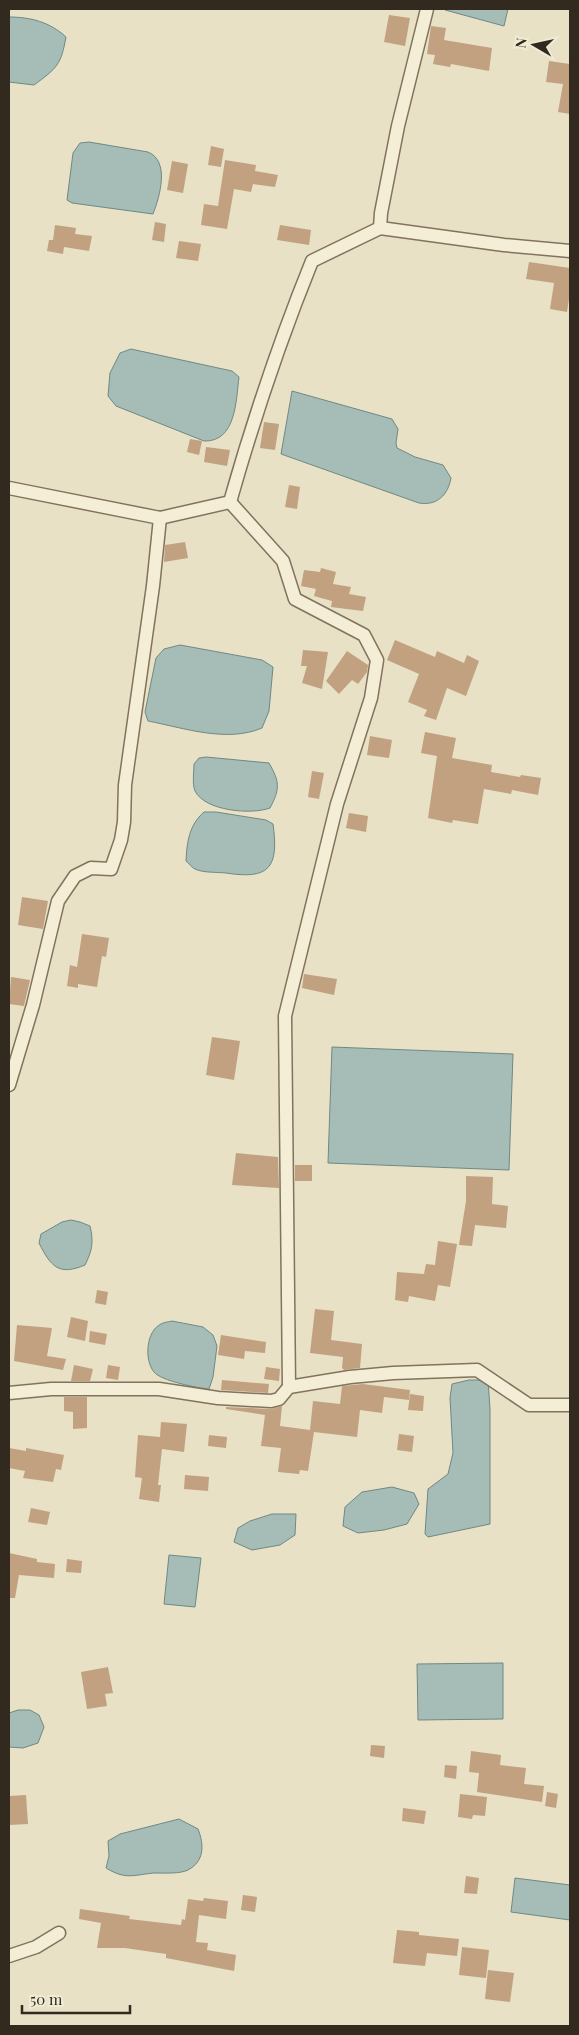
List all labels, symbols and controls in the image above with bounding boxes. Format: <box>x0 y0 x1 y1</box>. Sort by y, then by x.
north arrow <box>509 20 559 70</box>
text: N <box>510 36 531 49</box>
scale bar <box>22 1982 130 2014</box>
text: 50 m <box>30 1989 63 2009</box>

